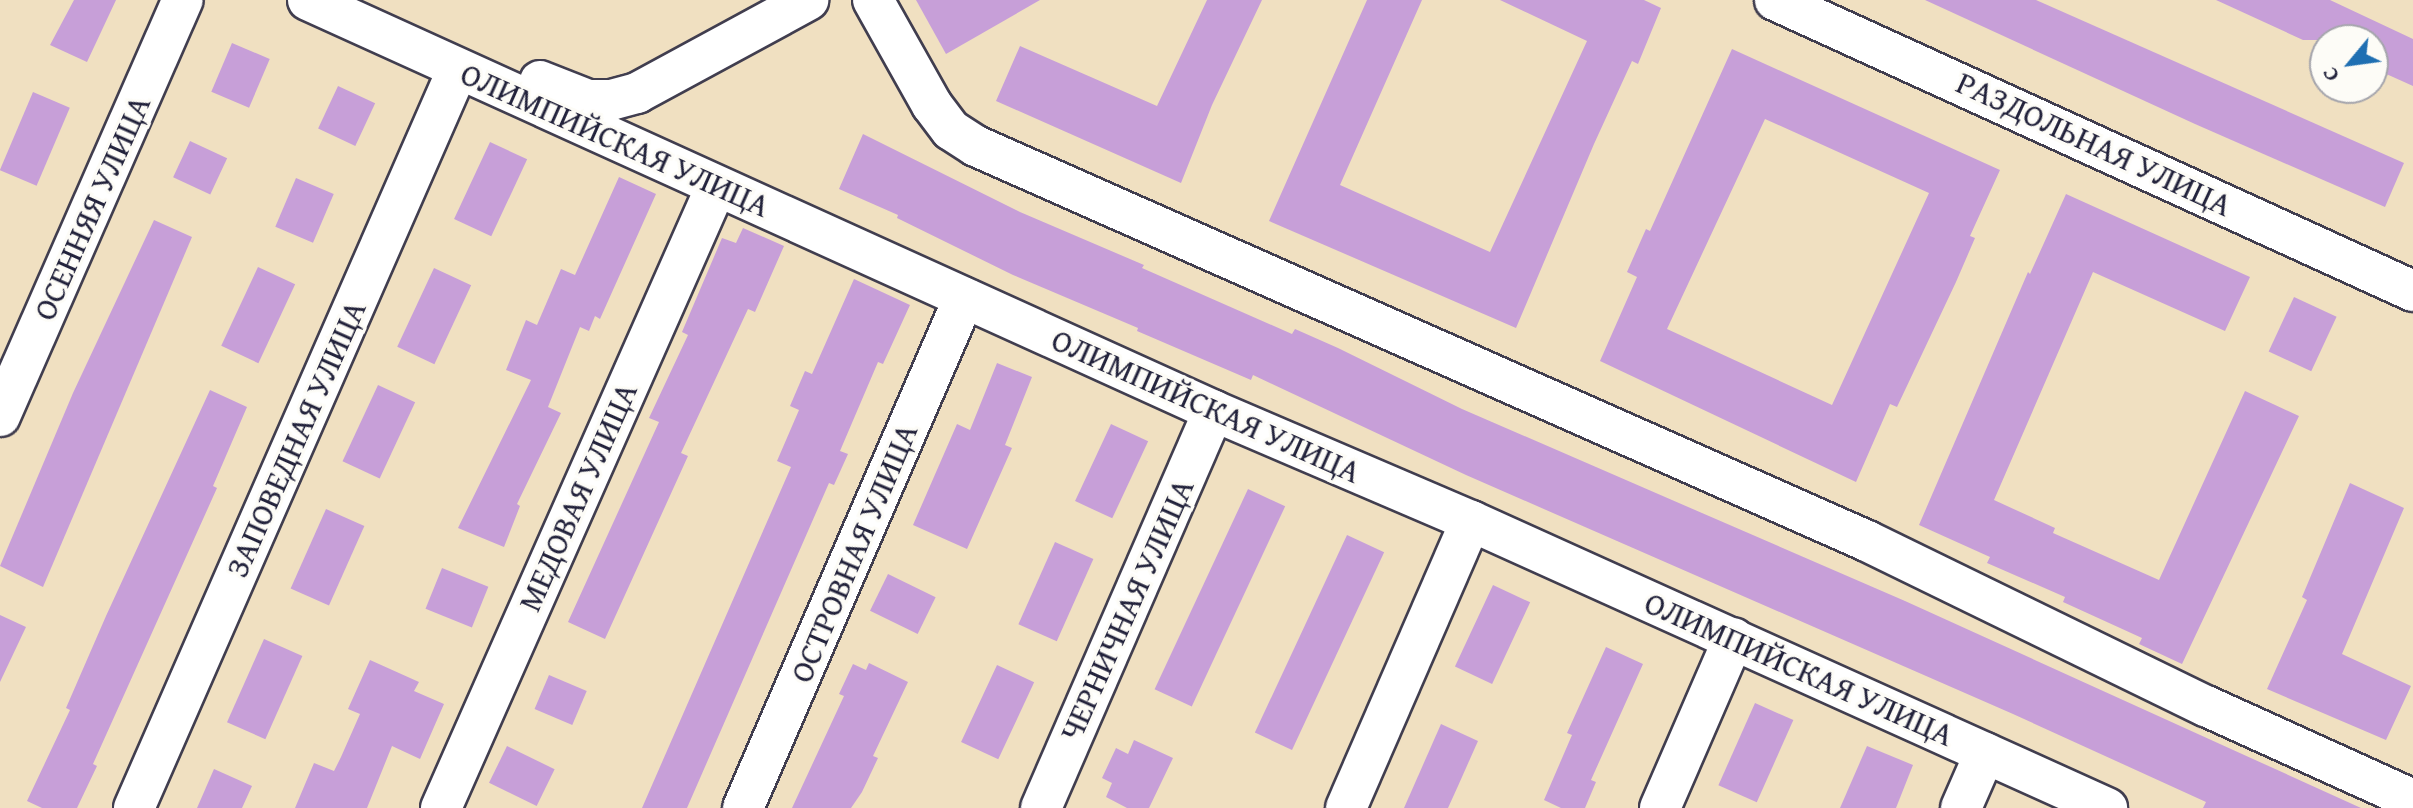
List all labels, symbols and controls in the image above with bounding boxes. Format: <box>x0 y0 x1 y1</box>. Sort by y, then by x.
north arrow <box>2309 24 2389 104</box>
street label: ОЛИМПИЙСКАЯ УЛИЦА <box>455 55 775 225</box>
text: С <box>2313 61 2347 88</box>
street label: РАЗДОЛЬНАЯ УЛИЦА <box>1950 63 2238 225</box>
street label: ОСЕННЯЯ УЛИЦА <box>25 90 159 326</box>
street label: ЗАПОВЕДНАЯ УЛИЦА <box>218 295 374 583</box>
street label: ОЛИМПИЙСКАЯ УЛИЦА <box>1046 321 1366 491</box>
street label: МЕДОВАЯ УЛИЦА <box>510 377 646 617</box>
street label: ОСТРОВНАЯ УЛИЦА <box>782 418 926 688</box>
street label: ЧЕРНИЧНАЯ УЛИЦА <box>1052 473 1202 747</box>
street label: ОЛИМПИЙСКАЯ УЛИЦА <box>1639 584 1959 754</box>

